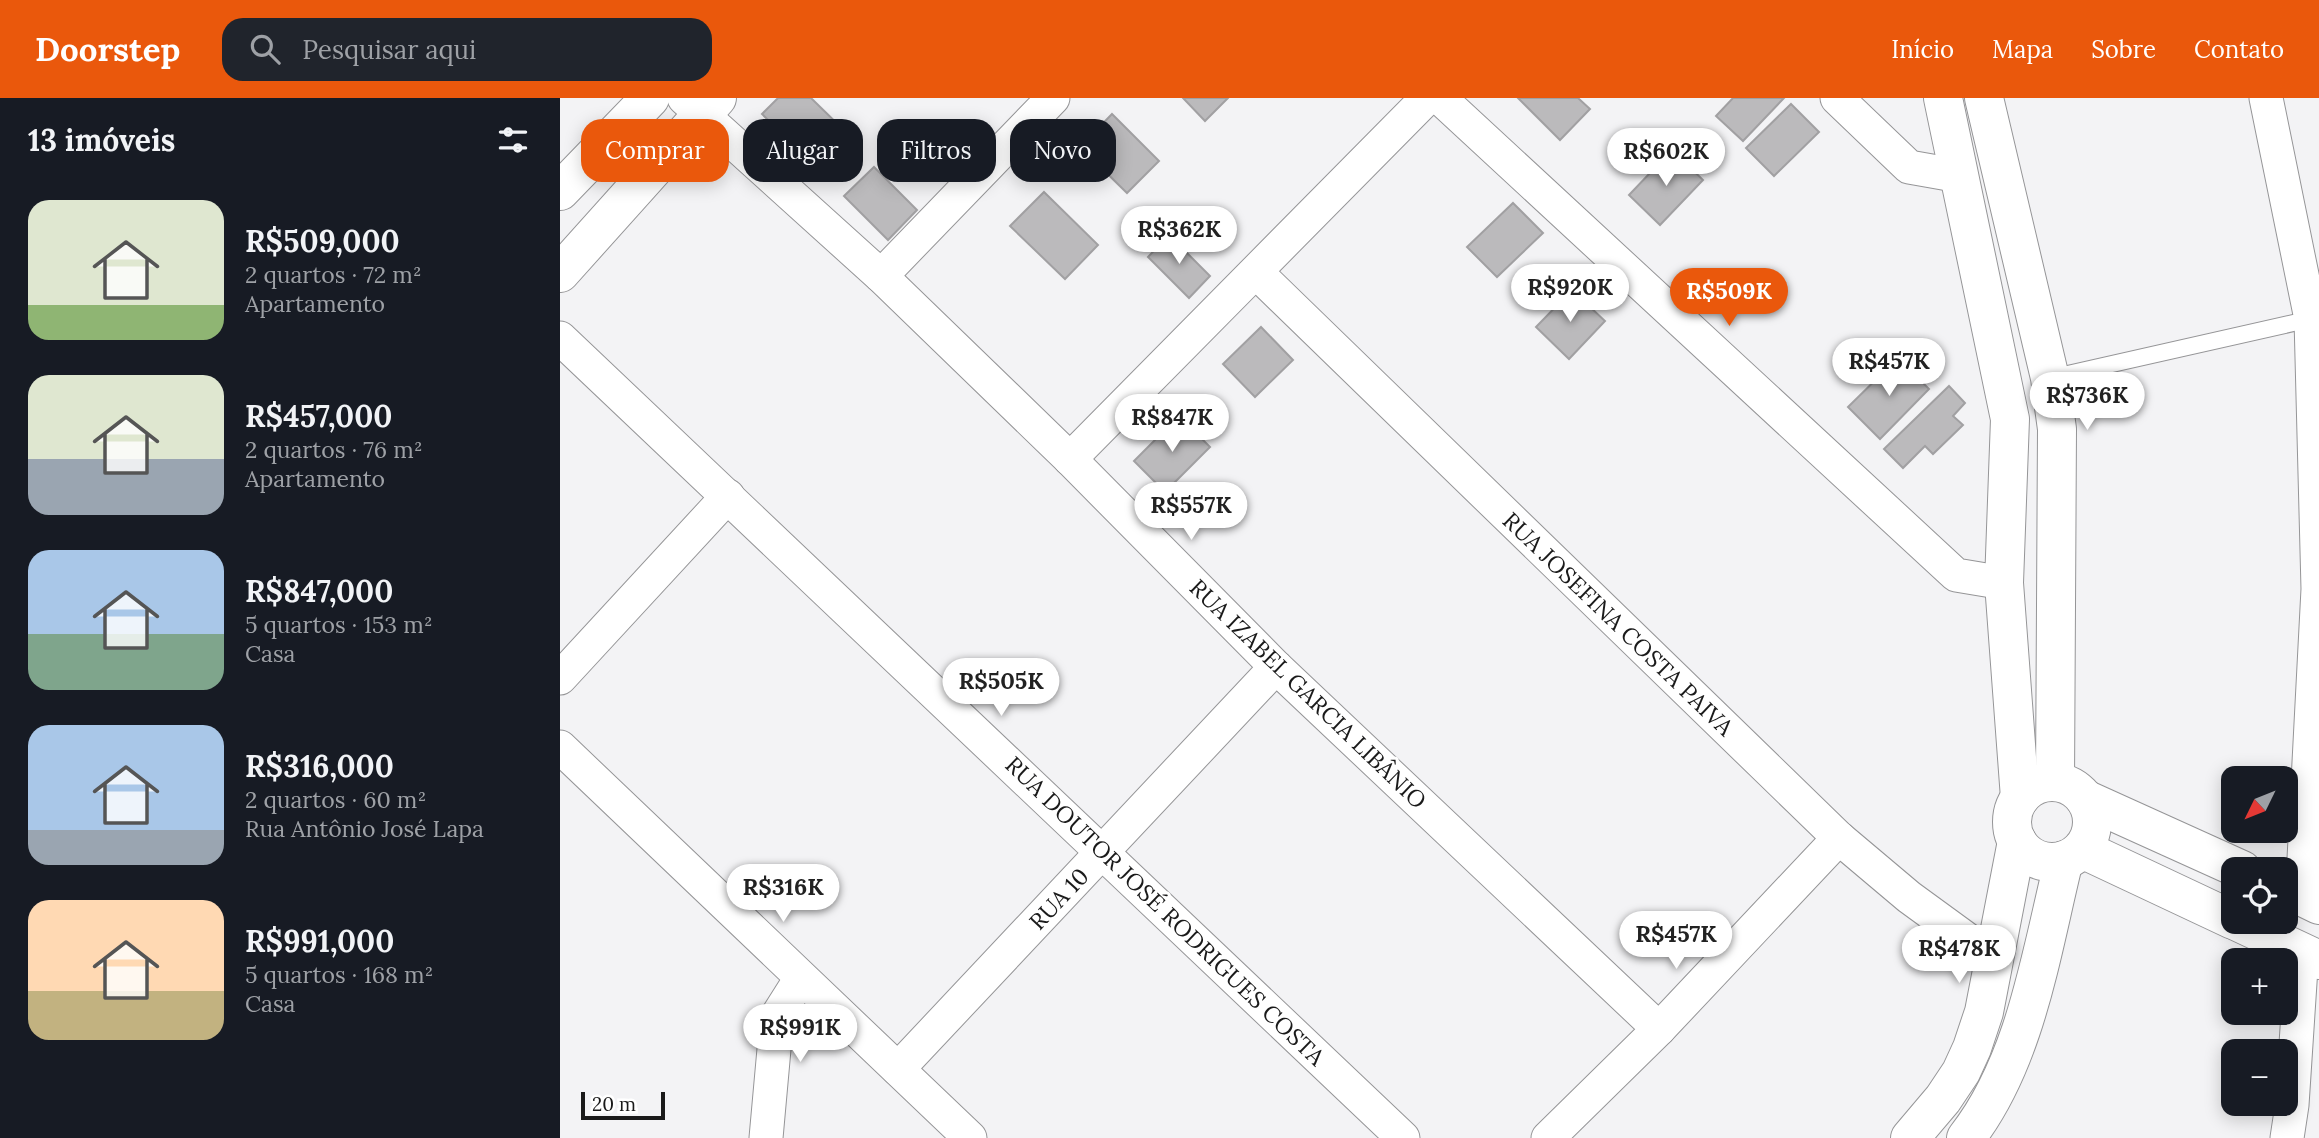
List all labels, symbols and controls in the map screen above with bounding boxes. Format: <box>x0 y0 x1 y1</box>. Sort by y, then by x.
search box <box>222 18 712 81</box>
text: Doorstep <box>35 28 180 70</box>
icon: search <box>246 30 284 68</box>
text: Pesquisar aqui <box>302 33 476 66</box>
text: Início <box>1891 34 1954 65</box>
text: Mapa <box>1992 34 2053 65</box>
text: Sobre <box>2091 34 2156 65</box>
text: Contato <box>2194 34 2284 65</box>
chip: Comprar <box>581 119 729 182</box>
chip: Alugar <box>743 119 863 182</box>
chip: Filtros <box>877 119 996 182</box>
chip: Novo <box>1010 119 1116 182</box>
text: 13 imóveis <box>28 121 175 159</box>
icon: filters <box>494 121 532 159</box>
pin: R$602K <box>1609 129 1723 188</box>
text: R$602K <box>1623 136 1709 165</box>
pin: R$362K <box>1122 206 1236 266</box>
text: R$362K <box>1137 214 1221 243</box>
text: R$509,000 <box>245 222 400 260</box>
icon: home <box>84 228 168 312</box>
text: 2 quartos · 72 m² <box>245 260 422 289</box>
pin: R$920K <box>1513 264 1627 324</box>
pin: R$509K <box>1672 268 1786 328</box>
text: R$920K <box>1527 272 1613 301</box>
text: R$509K <box>1686 276 1772 305</box>
text: Apartamento <box>245 289 385 318</box>
pin: R$457K <box>1832 338 1946 398</box>
text: R$457K <box>1848 346 1930 375</box>
pin: R$736K <box>2030 372 2144 432</box>
text: R$736K <box>2046 380 2128 409</box>
pin: R$847K <box>1115 394 1229 454</box>
text: R$457,000 <box>245 397 392 435</box>
text: R$847K <box>1131 402 1213 431</box>
icon: home <box>84 403 168 487</box>
text: 2 quartos · 76 m² <box>245 435 423 464</box>
text: Apartamento <box>245 464 385 493</box>
pin: R$557K <box>1134 482 1248 542</box>
text: R$557K <box>1150 490 1232 519</box>
street label: RUA JOSEFINA COSTA PAIVA <box>1497 506 1740 742</box>
text: R$847,000 <box>245 572 393 610</box>
street label: RUA IZABEL GARCIA LIBÂNIO <box>1184 573 1433 815</box>
icon: home <box>84 578 168 662</box>
text: 5 quartos · 153 m² <box>245 610 433 639</box>
text: Casa <box>245 639 295 668</box>
pin: R$505K <box>944 658 1058 718</box>
text: R$505K <box>958 666 1044 695</box>
text: R$316,000 <box>245 747 394 785</box>
street label: RUA DOUTOR JOSÉ RODRIGUES COSTA <box>1000 750 1332 1072</box>
icon: home <box>84 753 168 837</box>
north arrow <box>2221 766 2298 844</box>
map controls <box>2221 766 2298 1116</box>
text: 2 quartos · 60 m² <box>245 785 426 814</box>
text: Rua Antônio José Lapa <box>245 814 484 843</box>
button: locate <box>2221 857 2298 934</box>
street label: RUA 10 <box>1023 862 1095 936</box>
pin: R$316K <box>726 864 840 924</box>
text: R$316K <box>742 872 824 901</box>
pin: R$457K <box>1619 912 1733 971</box>
text: R$457K <box>1635 919 1717 948</box>
text: R$991,000 <box>245 922 394 960</box>
pin: R$478K <box>1902 926 2016 985</box>
icon: home <box>84 928 168 1012</box>
text: R$478K <box>1918 933 2000 962</box>
button: + <box>2221 948 2298 1025</box>
text: 5 quartos · 168 m² <box>245 960 433 989</box>
text: Casa <box>245 989 295 1018</box>
pin: R$991K <box>743 1004 857 1064</box>
text: R$991K <box>759 1012 841 1041</box>
button: − <box>2221 1039 2298 1116</box>
scale bar <box>581 1089 665 1121</box>
text: 20 m <box>592 1092 636 1116</box>

